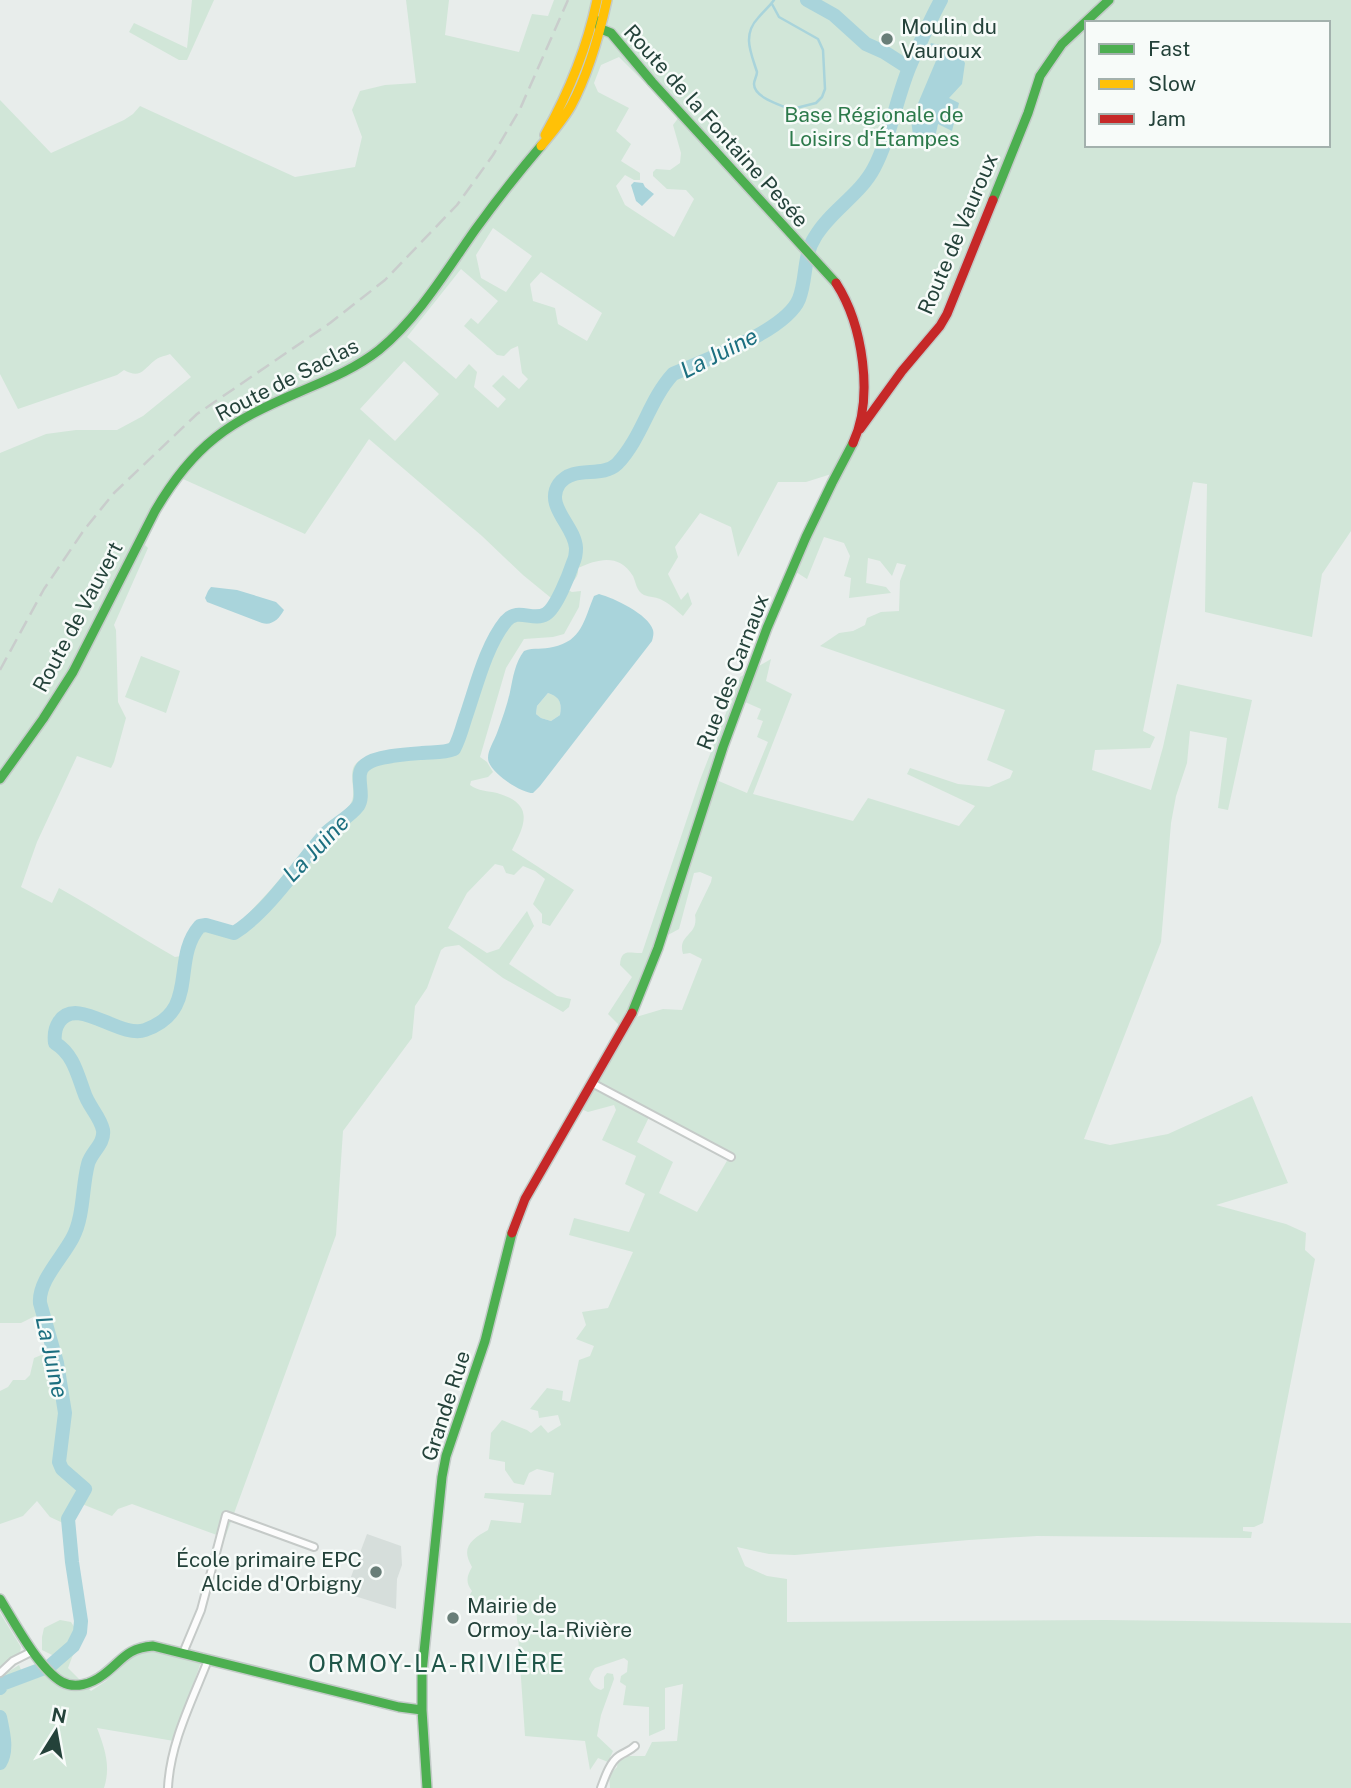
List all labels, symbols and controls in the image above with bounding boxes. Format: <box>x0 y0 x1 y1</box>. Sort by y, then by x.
place label: Moulin du Vauroux <box>901 14 997 63</box>
street label: Route de la Fontaine Pesée <box>619 19 814 232</box>
legend <box>1085 21 1330 147</box>
marker: Moulin du Vauroux <box>879 31 895 47</box>
text: Fast <box>1148 36 1190 61</box>
text: Slow <box>1148 71 1196 96</box>
park label: Base Régionale de Loisirs d'Étampes <box>784 102 964 151</box>
text: Jam <box>1148 106 1186 131</box>
street label: Route de Vauroux <box>912 149 1003 318</box>
water label: La Juine <box>676 322 762 383</box>
street label: Route de Saclas <box>211 333 362 426</box>
street label: Route de Vauvert <box>27 537 128 696</box>
street label: Rue des Carnaux <box>691 590 774 753</box>
water label: La Juine <box>277 808 354 887</box>
water label: La Juine <box>31 1313 74 1400</box>
street label: Grande Rue <box>416 1348 475 1464</box>
place label: École primaire EPC Alcide d'Orbigny <box>176 1547 362 1596</box>
marker: École primaire EPC Alcide d'Orbigny <box>368 1564 384 1580</box>
place label: Mairie de Ormoy-la-Rivière <box>467 1593 632 1642</box>
marker: Mairie de Ormoy-la-Rivière <box>445 1610 461 1626</box>
district label: ORMOY-LA-RIVIÈRE <box>308 1649 566 1677</box>
north arrow <box>21 1697 91 1767</box>
text: N <box>50 1703 69 1728</box>

